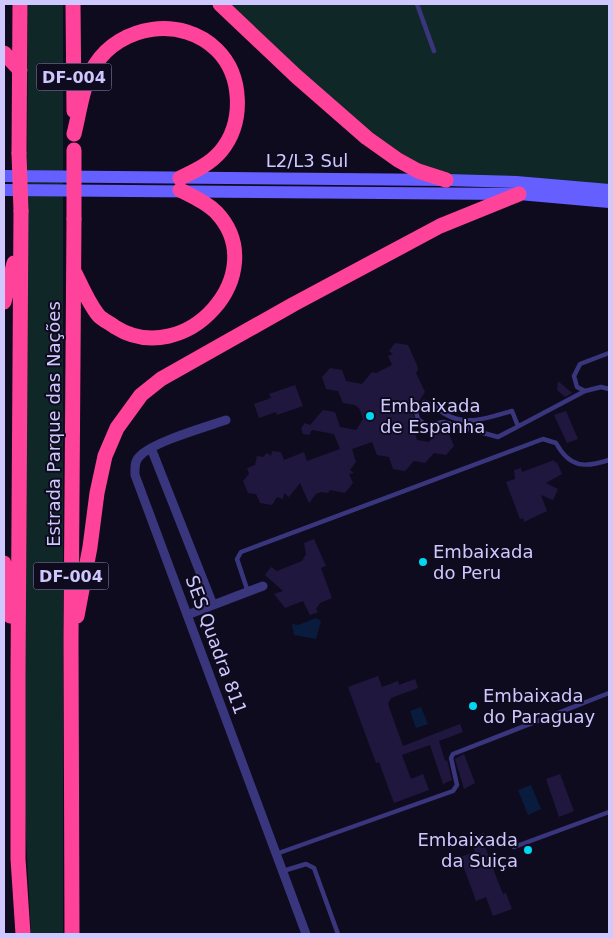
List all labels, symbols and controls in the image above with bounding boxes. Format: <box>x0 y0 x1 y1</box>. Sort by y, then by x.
road number: DF-004 <box>36 64 112 90</box>
street label: L2/L3 Sul <box>266 150 348 171</box>
street label: Estrada Parque das Nações <box>43 301 64 547</box>
place label: Embaixada de Espanha <box>380 395 485 437</box>
marker: Embaixada de Espanha <box>364 410 376 422</box>
place label: Embaixada do Peru <box>433 541 534 583</box>
marker: Embaixada do Peru <box>417 556 429 568</box>
road number: DF-004 <box>34 562 108 590</box>
street label: SES Quadra 811 <box>182 572 251 717</box>
place label: Embaixada do Paraguay <box>483 685 596 727</box>
marker: Embaixada do Paraguay <box>467 700 479 712</box>
place label: Embaixada da Suiça <box>417 829 518 871</box>
marker: Embaixada da Suiça <box>522 844 534 856</box>

